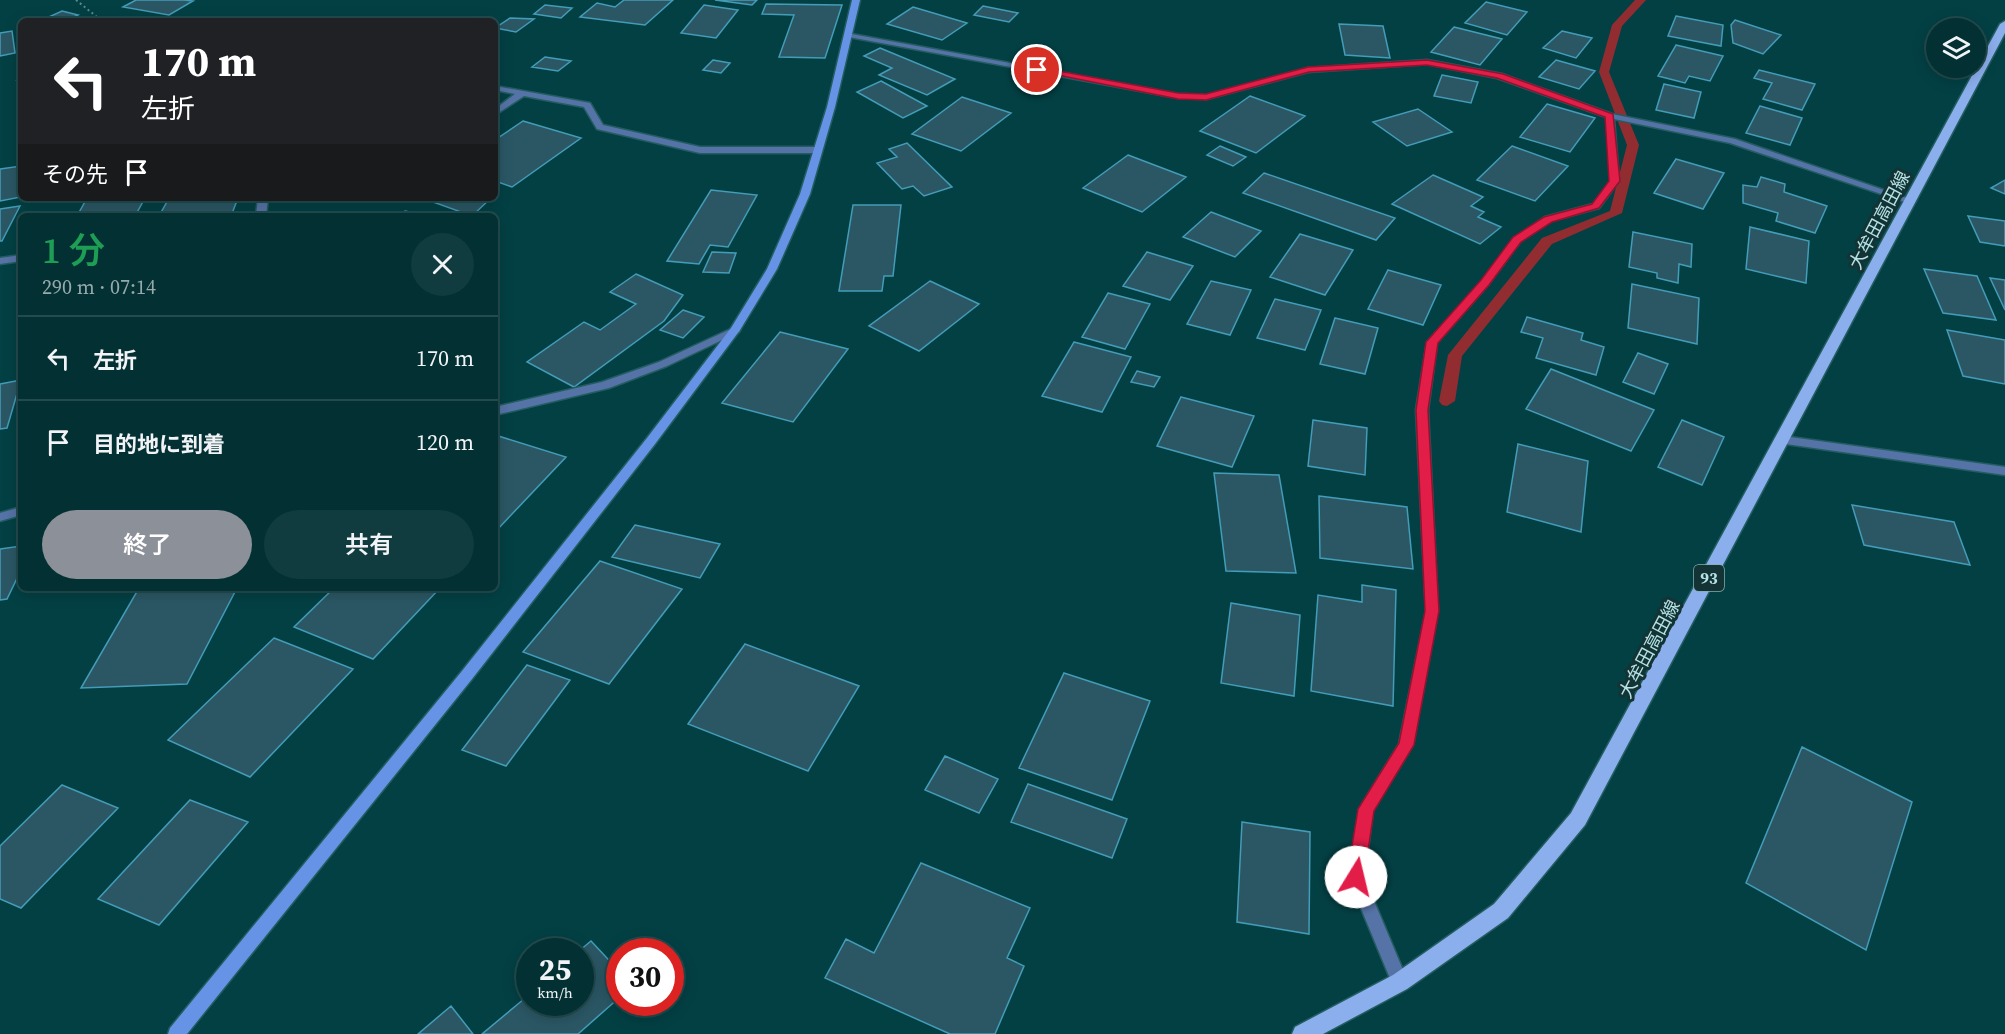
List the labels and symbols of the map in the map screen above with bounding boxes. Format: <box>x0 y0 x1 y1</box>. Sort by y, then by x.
pin <box>1011 44 1062 95</box>
street label: 大牟田高田線 <box>1843 166 1915 274</box>
road number: 93 <box>1694 565 1724 591</box>
street label: 大牟田高田線 <box>1613 595 1685 703</box>
position arrow <box>1324 845 1388 909</box>
speed limit sign: 30 <box>606 938 684 1016</box>

